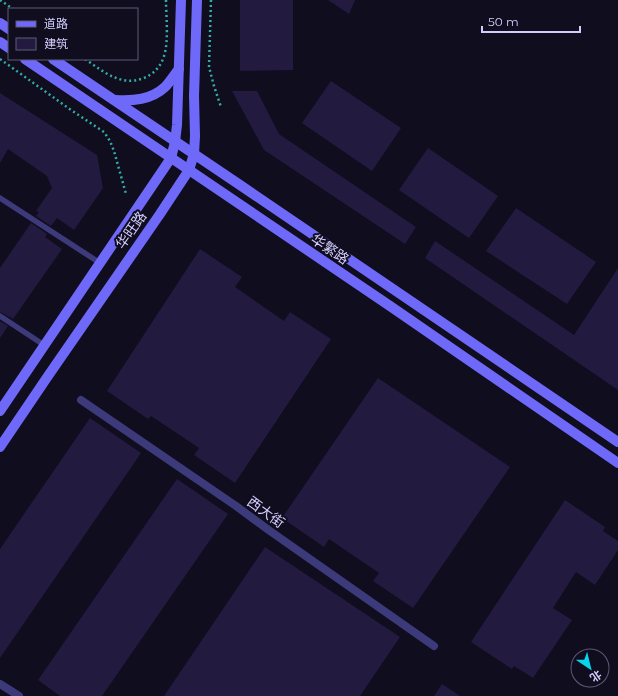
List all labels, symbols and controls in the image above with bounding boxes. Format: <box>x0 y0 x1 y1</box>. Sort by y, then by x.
legend <box>8 8 138 60</box>
scale bar <box>482 8 580 34</box>
text: 50 m <box>488 14 519 29</box>
text: 道路 <box>44 16 68 31</box>
text: 建筑 <box>44 36 68 51</box>
street label: 华旺路 <box>112 208 150 252</box>
street label: 华繁路 <box>308 230 352 268</box>
street label: 西大街 <box>244 492 288 532</box>
north arrow <box>570 648 610 688</box>
text: 北 <box>587 667 604 685</box>

